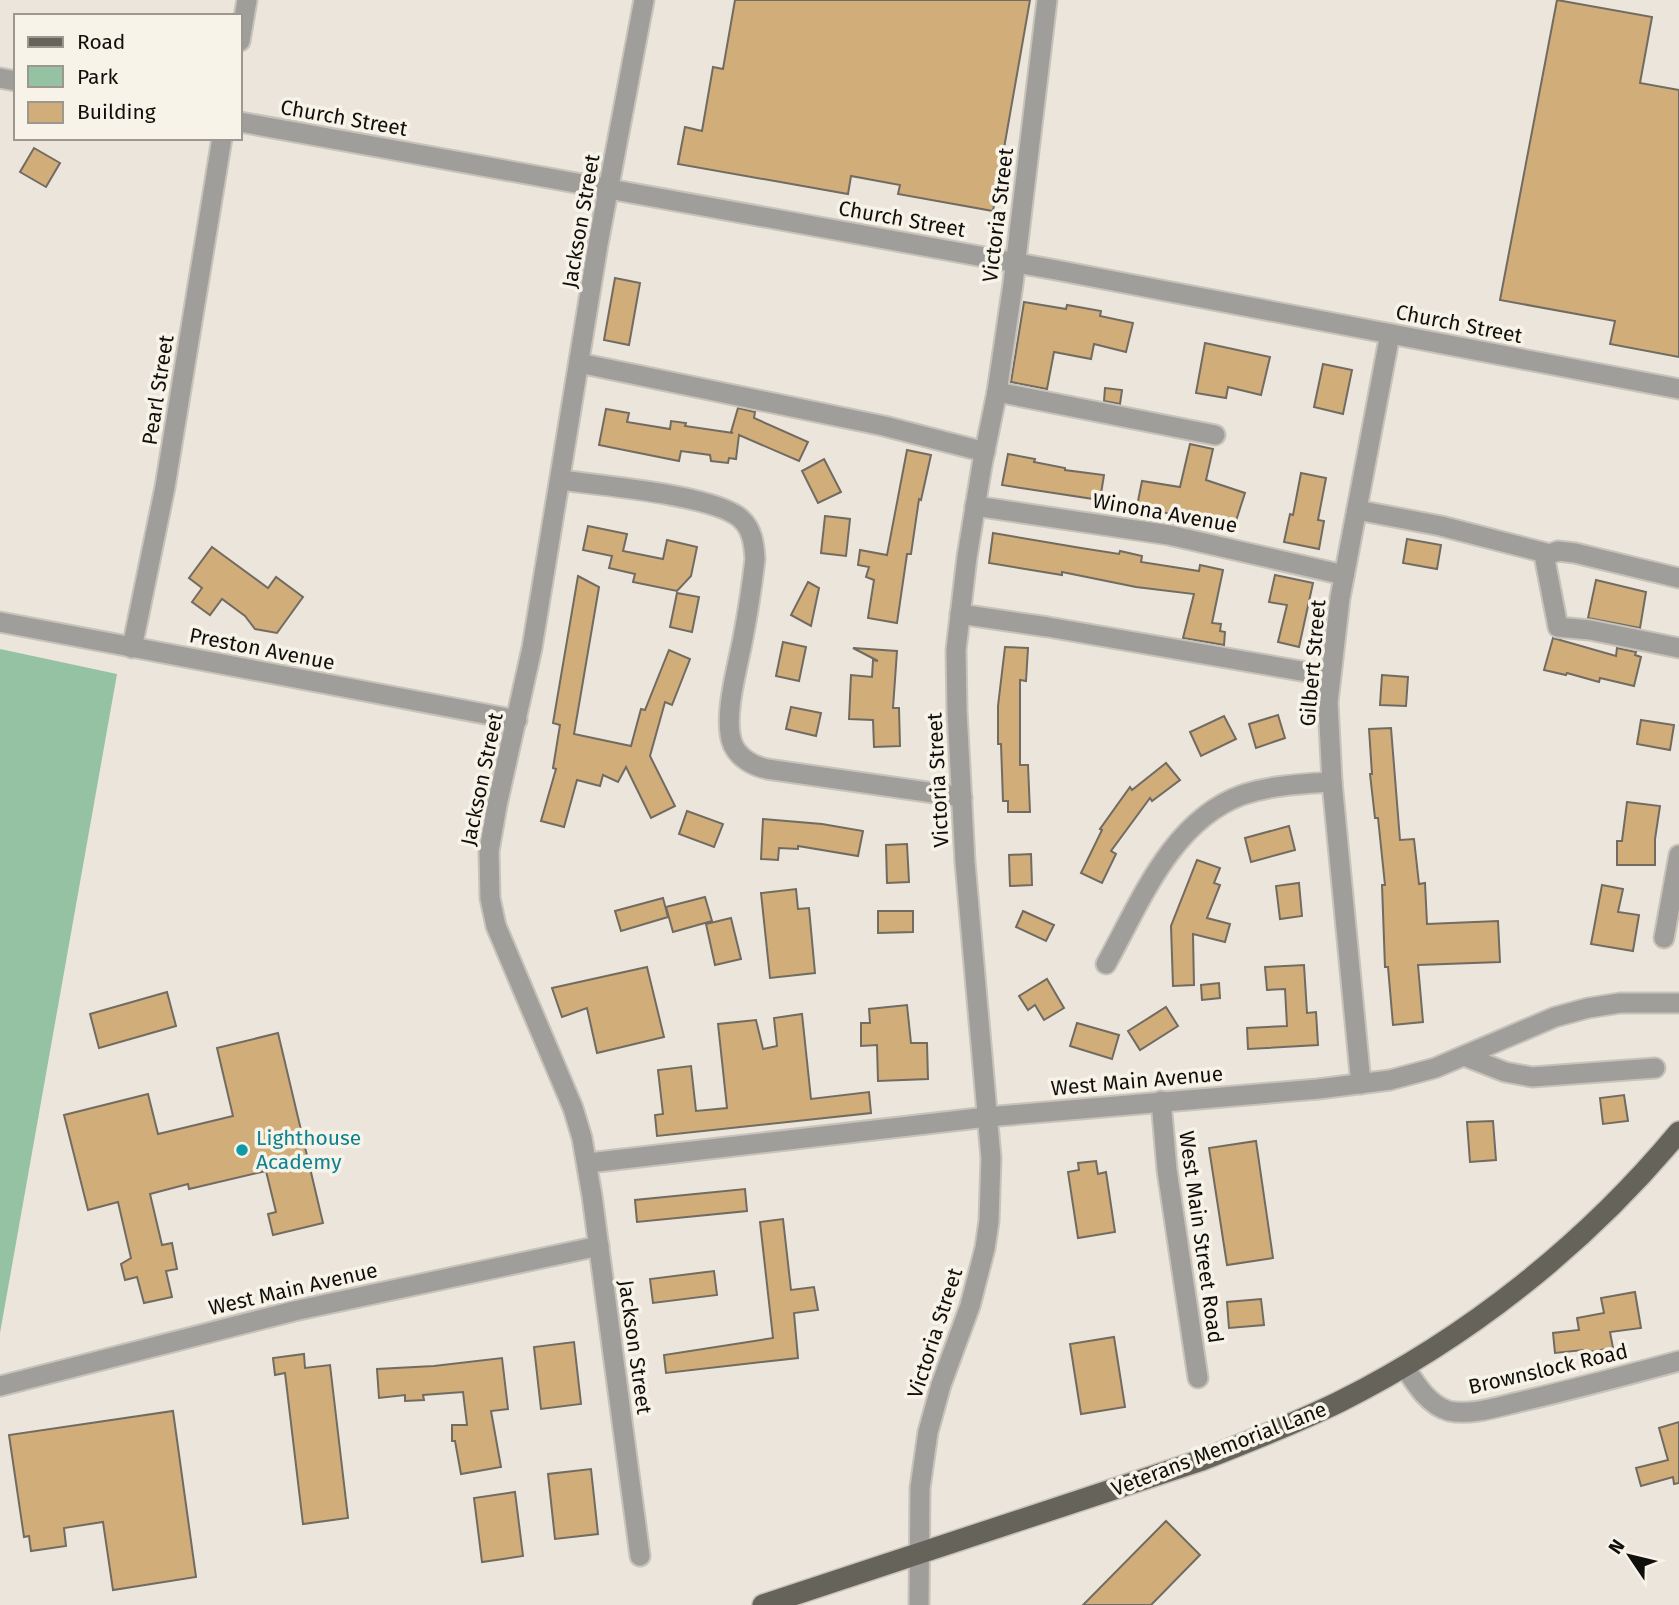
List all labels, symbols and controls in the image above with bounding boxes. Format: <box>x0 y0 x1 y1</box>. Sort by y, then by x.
legend <box>14 14 242 140</box>
text: Road <box>77 29 125 55</box>
text: Park <box>77 64 119 90</box>
street label: Church Street <box>278 94 410 142</box>
text: Building <box>77 99 156 125</box>
street label: Victoria Street <box>977 146 1019 284</box>
street label: Jackson Street <box>556 152 606 290</box>
street label: Church Street <box>836 195 968 243</box>
street label: Church Street <box>1393 299 1525 349</box>
street label: Pearl Street <box>136 333 180 447</box>
street label: Winona Avenue <box>1090 487 1240 539</box>
street label: Gilbert Street <box>1294 598 1332 728</box>
street label: Preston Avenue <box>187 622 337 676</box>
street label: Jackson Street <box>455 710 509 848</box>
street label: Victoria Street <box>921 711 955 848</box>
street label: West Main Avenue <box>1050 1061 1224 1101</box>
place label: Lighthouse Academy <box>256 1125 361 1175</box>
street label: West Main Street Road <box>1173 1129 1229 1345</box>
marker: Lighthouse Academy <box>234 1142 250 1158</box>
street label: West Main Avenue <box>206 1257 380 1321</box>
street label: Victoria Street <box>902 1264 968 1401</box>
street label: Jackson Street <box>613 1278 657 1416</box>
street label: Brownslock Road <box>1466 1338 1630 1400</box>
street label: Veterans Memorial Lane <box>1108 1396 1330 1502</box>
north arrow <box>1595 1521 1665 1591</box>
text: N <box>1603 1535 1630 1558</box>

